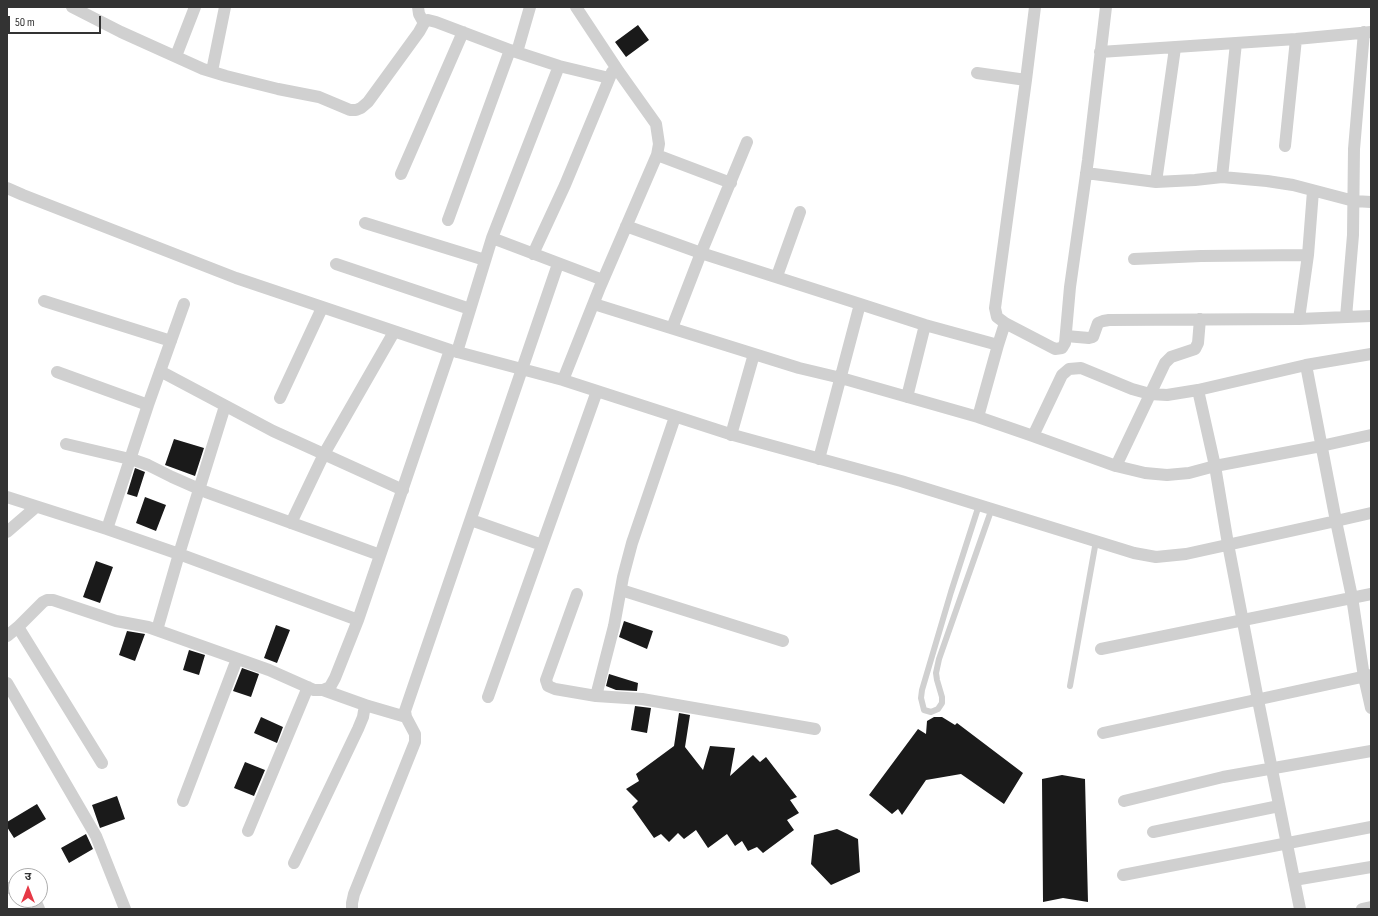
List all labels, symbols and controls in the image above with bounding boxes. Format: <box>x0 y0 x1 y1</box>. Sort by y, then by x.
scale bar <box>10 8 103 34</box>
text: 50 m <box>15 15 35 30</box>
north arrow <box>8 868 48 908</box>
text: उ <box>25 870 31 883</box>

